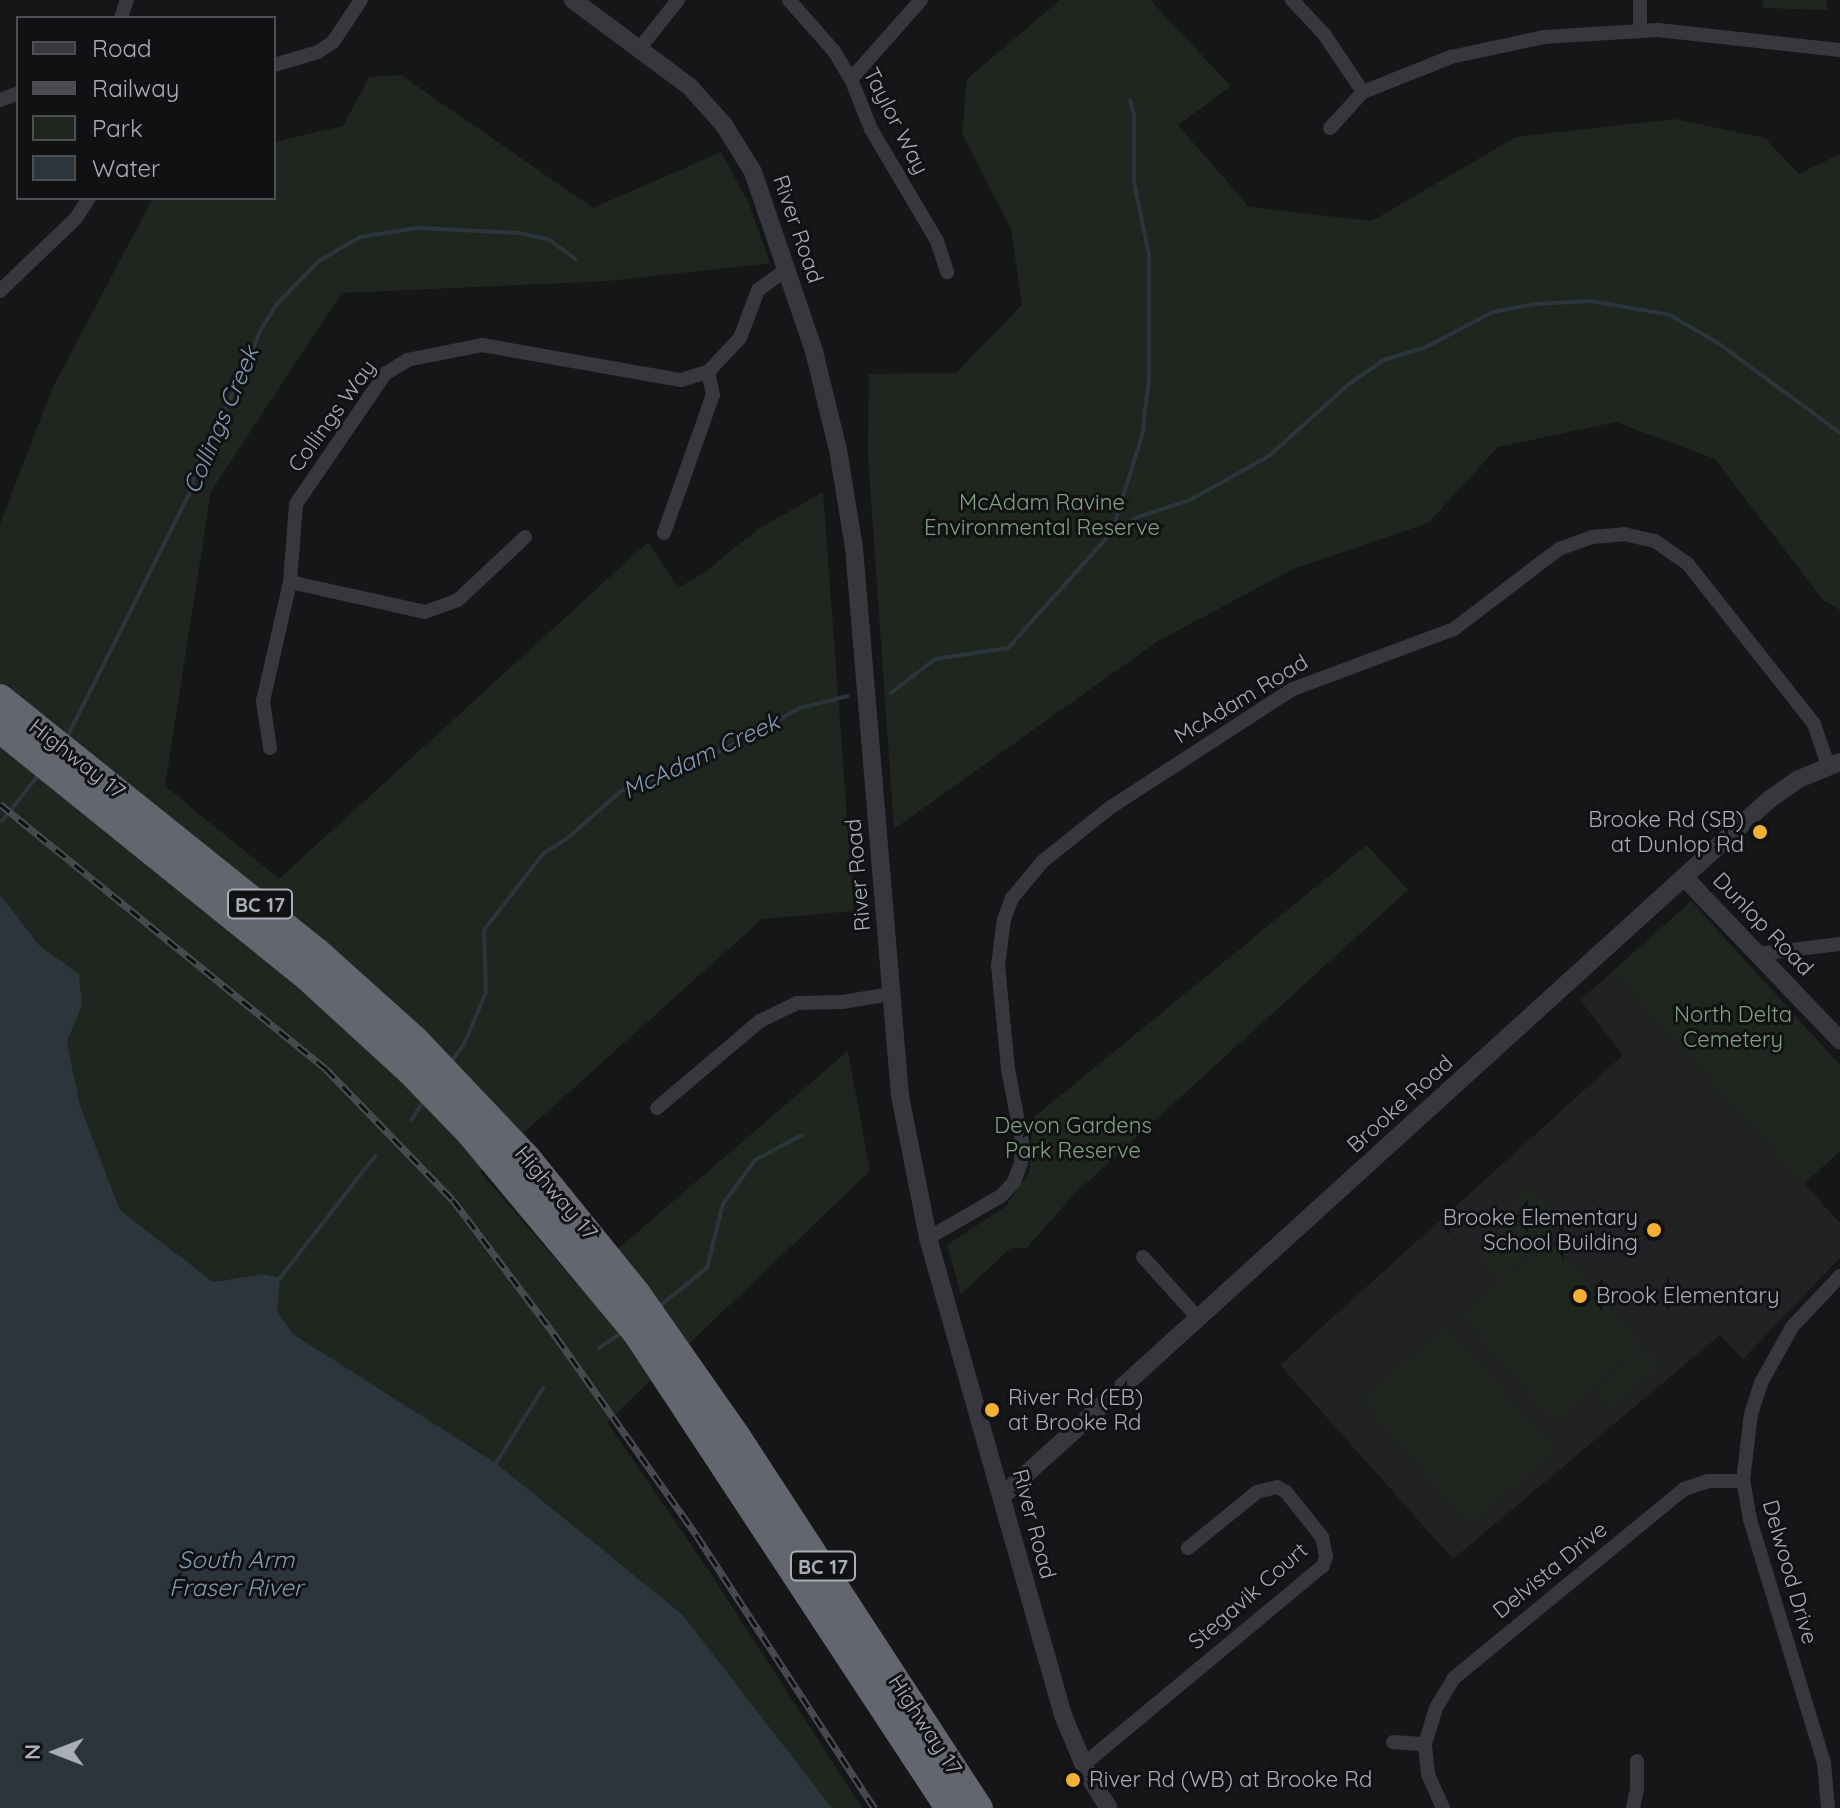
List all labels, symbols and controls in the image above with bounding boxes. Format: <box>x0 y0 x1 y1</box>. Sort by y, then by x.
legend <box>16 16 276 200</box>
text: Road <box>92 33 152 63</box>
street label: Taylor Way <box>858 63 934 179</box>
text: Railway <box>92 73 179 103</box>
text: Park <box>92 113 143 143</box>
text: Water <box>92 153 160 183</box>
street label: River Road <box>767 172 829 286</box>
water label: Collings Creek <box>177 342 265 498</box>
street label: Collings Way <box>283 355 381 477</box>
park label: McAdam Ravine Environmental Reserve <box>924 489 1160 540</box>
street label: McAdam Road <box>1169 649 1313 749</box>
water label: McAdam Creek <box>618 707 784 805</box>
street label: Highway 17 <box>24 713 130 805</box>
place label: Brooke Rd (SB) at Dunlop Rd <box>1588 806 1744 858</box>
street label: River Road <box>840 818 876 932</box>
marker: Brooke Rd (SB) at Dunlop Rd <box>1751 823 1769 841</box>
street label: Dunlop Road <box>1707 867 1819 981</box>
road number: BC 17 <box>226 888 294 920</box>
park label: North Delta Cemetery <box>1674 1001 1792 1052</box>
street label: Brooke Road <box>1342 1050 1458 1158</box>
park label: Devon Gardens Park Reserve <box>994 1112 1152 1164</box>
street label: Highway 17 <box>509 1141 603 1245</box>
place label: Brooke Elementary School Building <box>1443 1204 1638 1256</box>
marker: Brooke Elementary School Building <box>1645 1221 1663 1239</box>
place label: Brook Elementary <box>1596 1283 1779 1309</box>
marker: Brook Elementary <box>1571 1287 1589 1305</box>
place label: River Rd (EB) at Brooke Rd <box>1008 1384 1143 1436</box>
marker: River Rd (EB) at Brooke Rd <box>983 1401 1001 1419</box>
street label: River Road <box>1007 1466 1061 1582</box>
street label: Delwood Drive <box>1757 1497 1823 1647</box>
street label: Delvista Drive <box>1488 1516 1612 1624</box>
street label: Stegavik Court <box>1183 1537 1313 1655</box>
water label: South Arm Fraser River <box>169 1546 303 1602</box>
road number: BC 17 <box>789 1550 857 1582</box>
street label: Highway 17 <box>883 1670 967 1780</box>
north arrow <box>16 1712 96 1792</box>
text: N <box>18 1744 46 1760</box>
place label: River Rd (WB) at Brooke Rd <box>1089 1767 1372 1793</box>
marker: River Rd (WB) at Brooke Rd <box>1064 1771 1082 1789</box>

